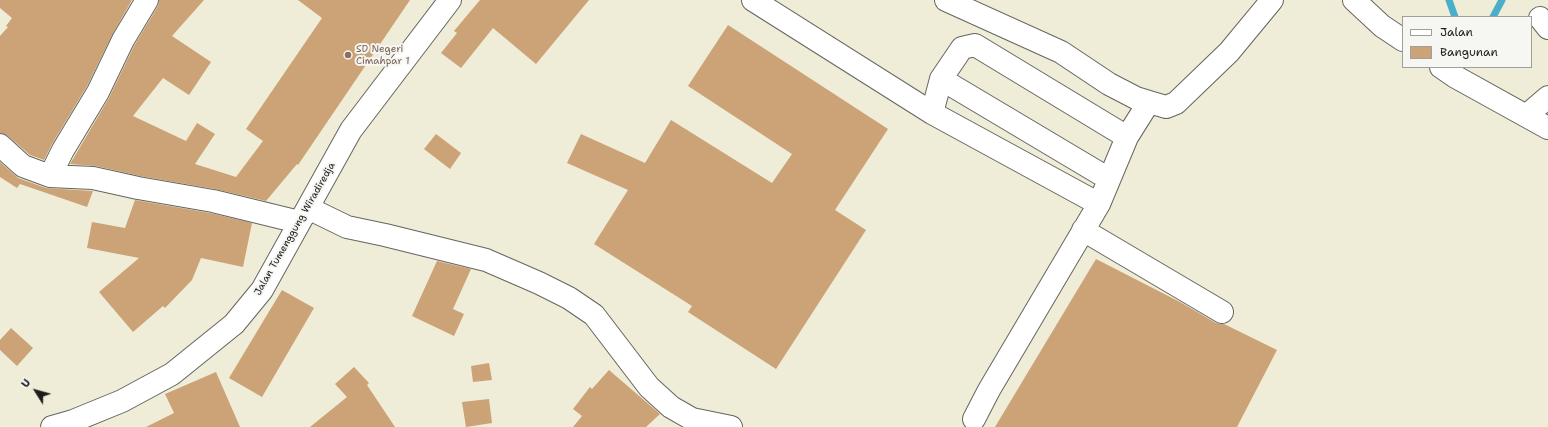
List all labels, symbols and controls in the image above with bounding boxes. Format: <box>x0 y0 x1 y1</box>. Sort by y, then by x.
legend <box>1402 16 1532 68</box>
text: Jalan <box>1440 24 1473 40</box>
place label: SD Negeri Cimahpar 1 <box>356 43 410 66</box>
text: Bangunan <box>1440 44 1498 60</box>
marker: SD Negeri Cimahpar 1 <box>343 50 353 60</box>
street label: Jalan Tumenggung Wiradiredja <box>252 160 338 298</box>
north arrow <box>16 371 56 411</box>
text: U <box>18 376 34 391</box>

